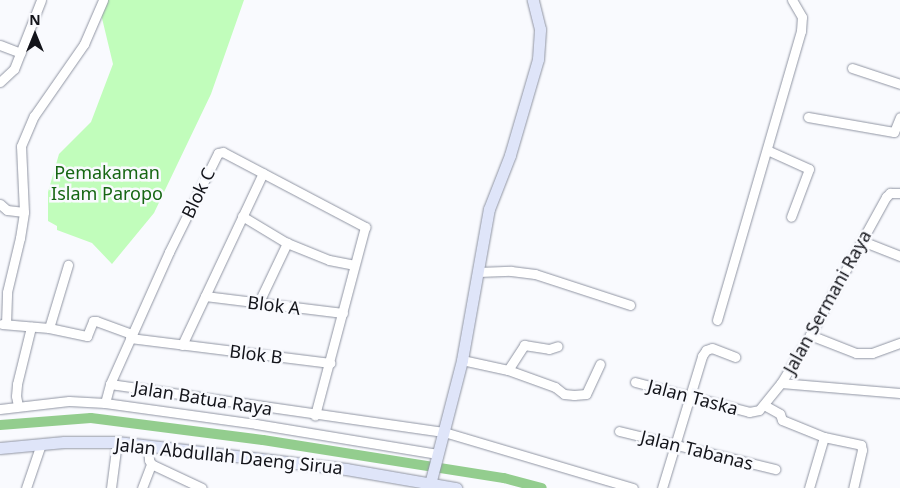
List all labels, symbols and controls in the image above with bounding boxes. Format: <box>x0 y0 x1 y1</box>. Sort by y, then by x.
north arrow <box>10 10 60 60</box>
text: N <box>29 10 41 29</box>
park label: Pemakaman Islam Paropo <box>51 162 163 204</box>
street label: Blok C <box>177 164 219 222</box>
street label: Jalan Sermani Raya <box>779 226 875 378</box>
street label: Blok A <box>246 291 302 319</box>
street label: Blok B <box>228 340 284 368</box>
street label: Jalan Taska <box>646 375 740 419</box>
street label: Jalan Batua Raya <box>132 376 274 420</box>
street label: Jalan Tabanas <box>638 426 756 474</box>
street label: Jalan Abdullah Daeng Sirua <box>114 433 344 479</box>

